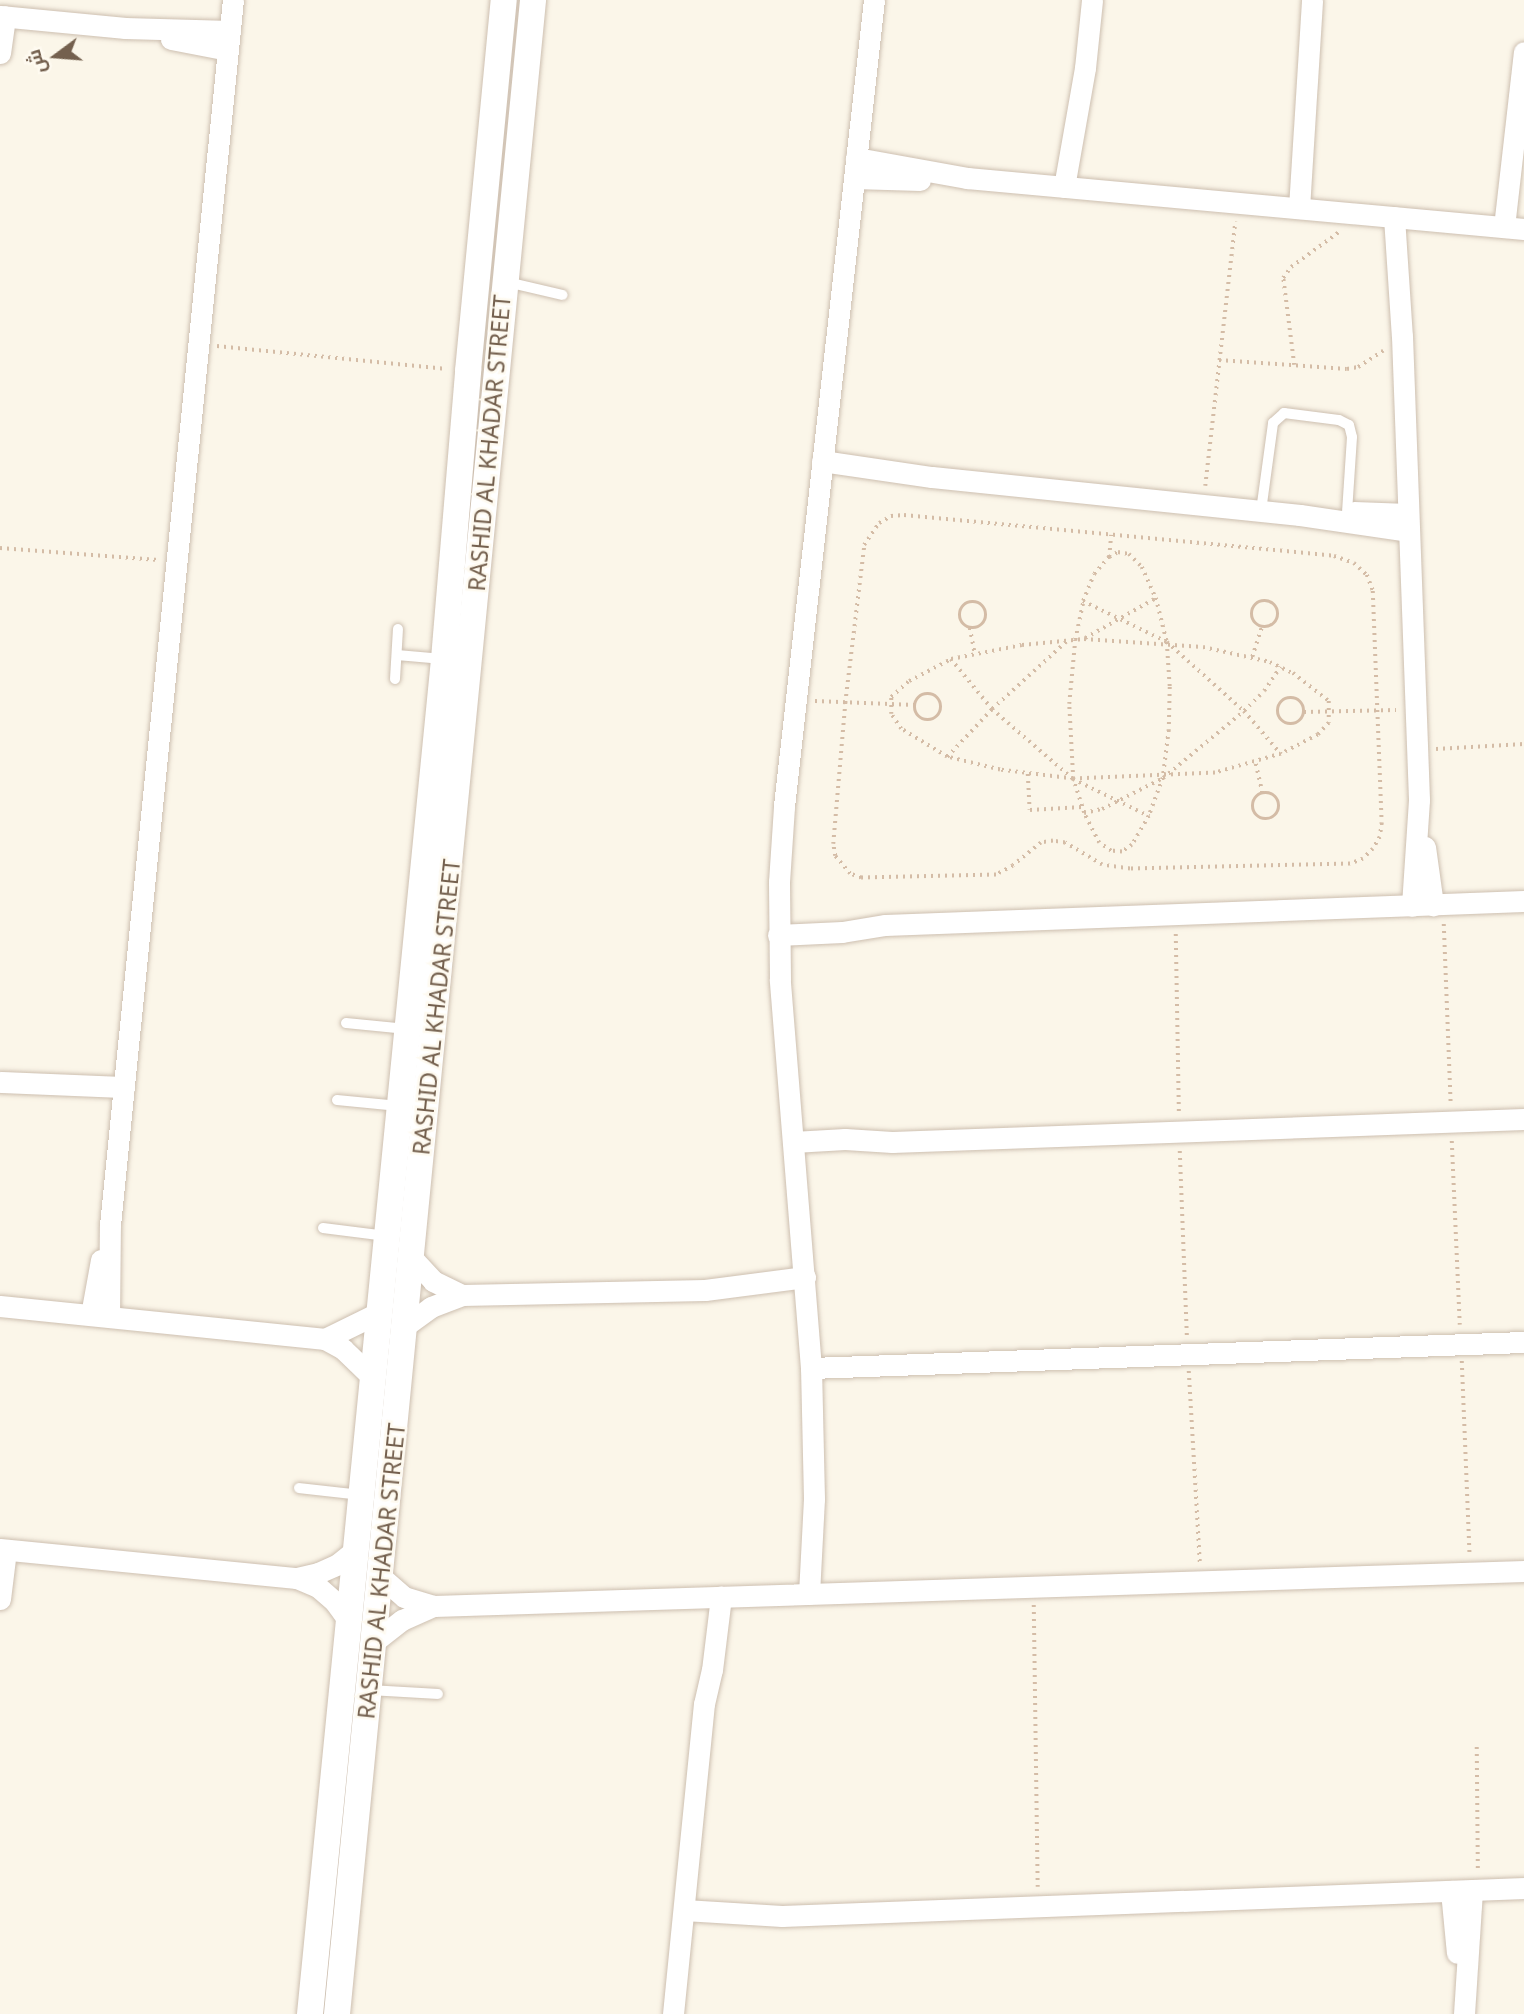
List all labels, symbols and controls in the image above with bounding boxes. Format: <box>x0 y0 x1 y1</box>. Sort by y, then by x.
north arrow <box>21 21 91 91</box>
text: ش <box>20 46 52 77</box>
street label: RASHID AL KHADAR STREET <box>462 294 516 592</box>
street label: RASHID AL KHADAR STREET <box>407 858 465 1156</box>
street label: RASHID AL KHADAR STREET <box>352 1422 410 1720</box>

